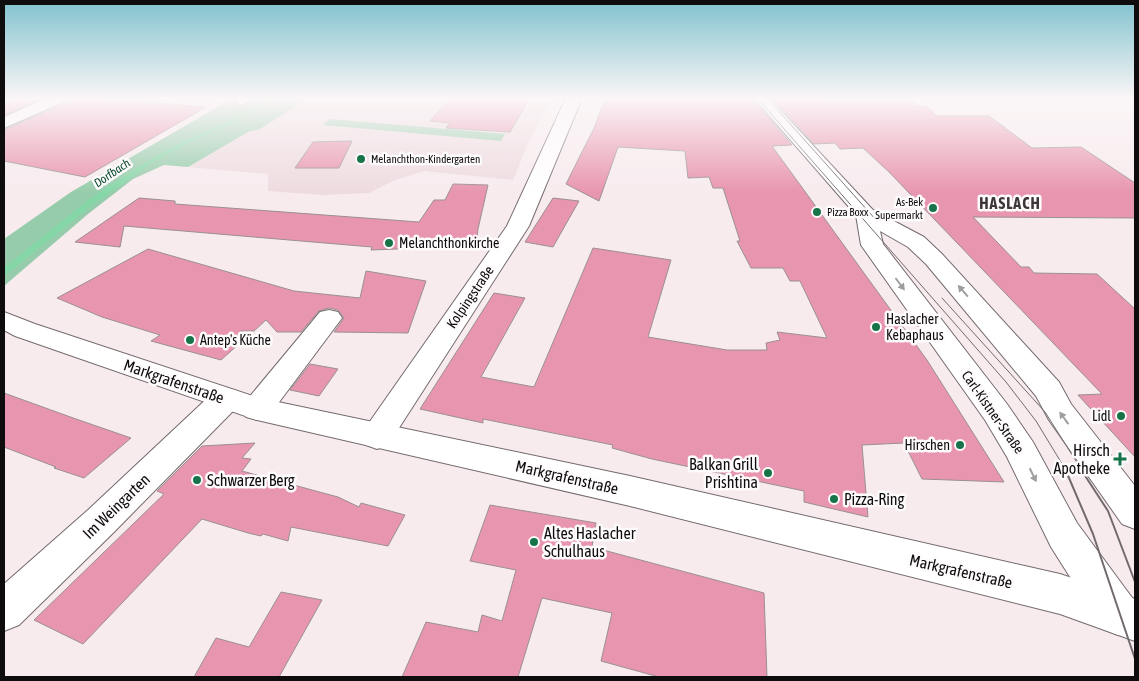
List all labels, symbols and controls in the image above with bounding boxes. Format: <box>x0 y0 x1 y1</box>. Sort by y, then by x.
marker: Melanchthon-Kindergarten <box>355 153 367 165</box>
place label: Melanchthon-Kindergarten <box>371 153 480 165</box>
water label: Dorfbach <box>91 156 133 190</box>
district label: HASLACH <box>979 194 1041 212</box>
place label: As-Bek Supermarkt <box>875 196 923 221</box>
marker: As-Bek Supermarkt <box>927 202 939 214</box>
marker: Pizza Boxx <box>811 206 823 218</box>
place label: Pizza Boxx <box>827 206 869 218</box>
place label: Melanchthonkirche <box>399 235 499 251</box>
marker: Melanchthonkirche <box>383 237 395 249</box>
street label: Kolpingstraße <box>443 263 497 331</box>
one-way arrow <box>895 277 905 291</box>
one-way arrow <box>957 286 969 298</box>
place label: Haslacher Kebaphaus <box>886 311 944 343</box>
marker: Haslacher Kebaphaus <box>870 321 882 333</box>
place label: Antep's Küche <box>200 332 271 348</box>
marker: Antep's Küche <box>184 334 196 346</box>
street label: Markgrafenstraße <box>121 355 227 408</box>
street label: Carl-Kistner-Straße <box>959 368 1027 456</box>
place label: Lidl <box>1092 408 1111 424</box>
marker: Lidl <box>1115 410 1127 422</box>
one-way arrow <box>1059 411 1069 425</box>
place label: Hirschen <box>904 437 950 453</box>
marker: Hirschen <box>954 439 966 451</box>
place label: Hirsch Apotheke <box>1053 441 1110 478</box>
marker: Hirsch Apotheke <box>1114 453 1126 465</box>
place label: Balkan Grill Prishtina <box>689 455 759 491</box>
street label: Markgrafenstraße <box>514 456 620 499</box>
marker: Balkan Grill Prishtina <box>762 467 774 479</box>
one-way arrow <box>1029 468 1037 482</box>
street label: Im Weingarten <box>79 470 154 543</box>
place label: Schwarzer Berg <box>207 471 295 490</box>
marker: Schwarzer Berg <box>191 474 203 486</box>
place label: Pizza-Ring <box>844 490 905 509</box>
marker: Pizza-Ring <box>828 493 840 505</box>
place label: Altes Haslacher Schulhaus <box>544 524 636 560</box>
marker: Altes Haslacher Schulhaus <box>528 536 540 548</box>
street label: Markgrafenstraße <box>908 550 1014 593</box>

